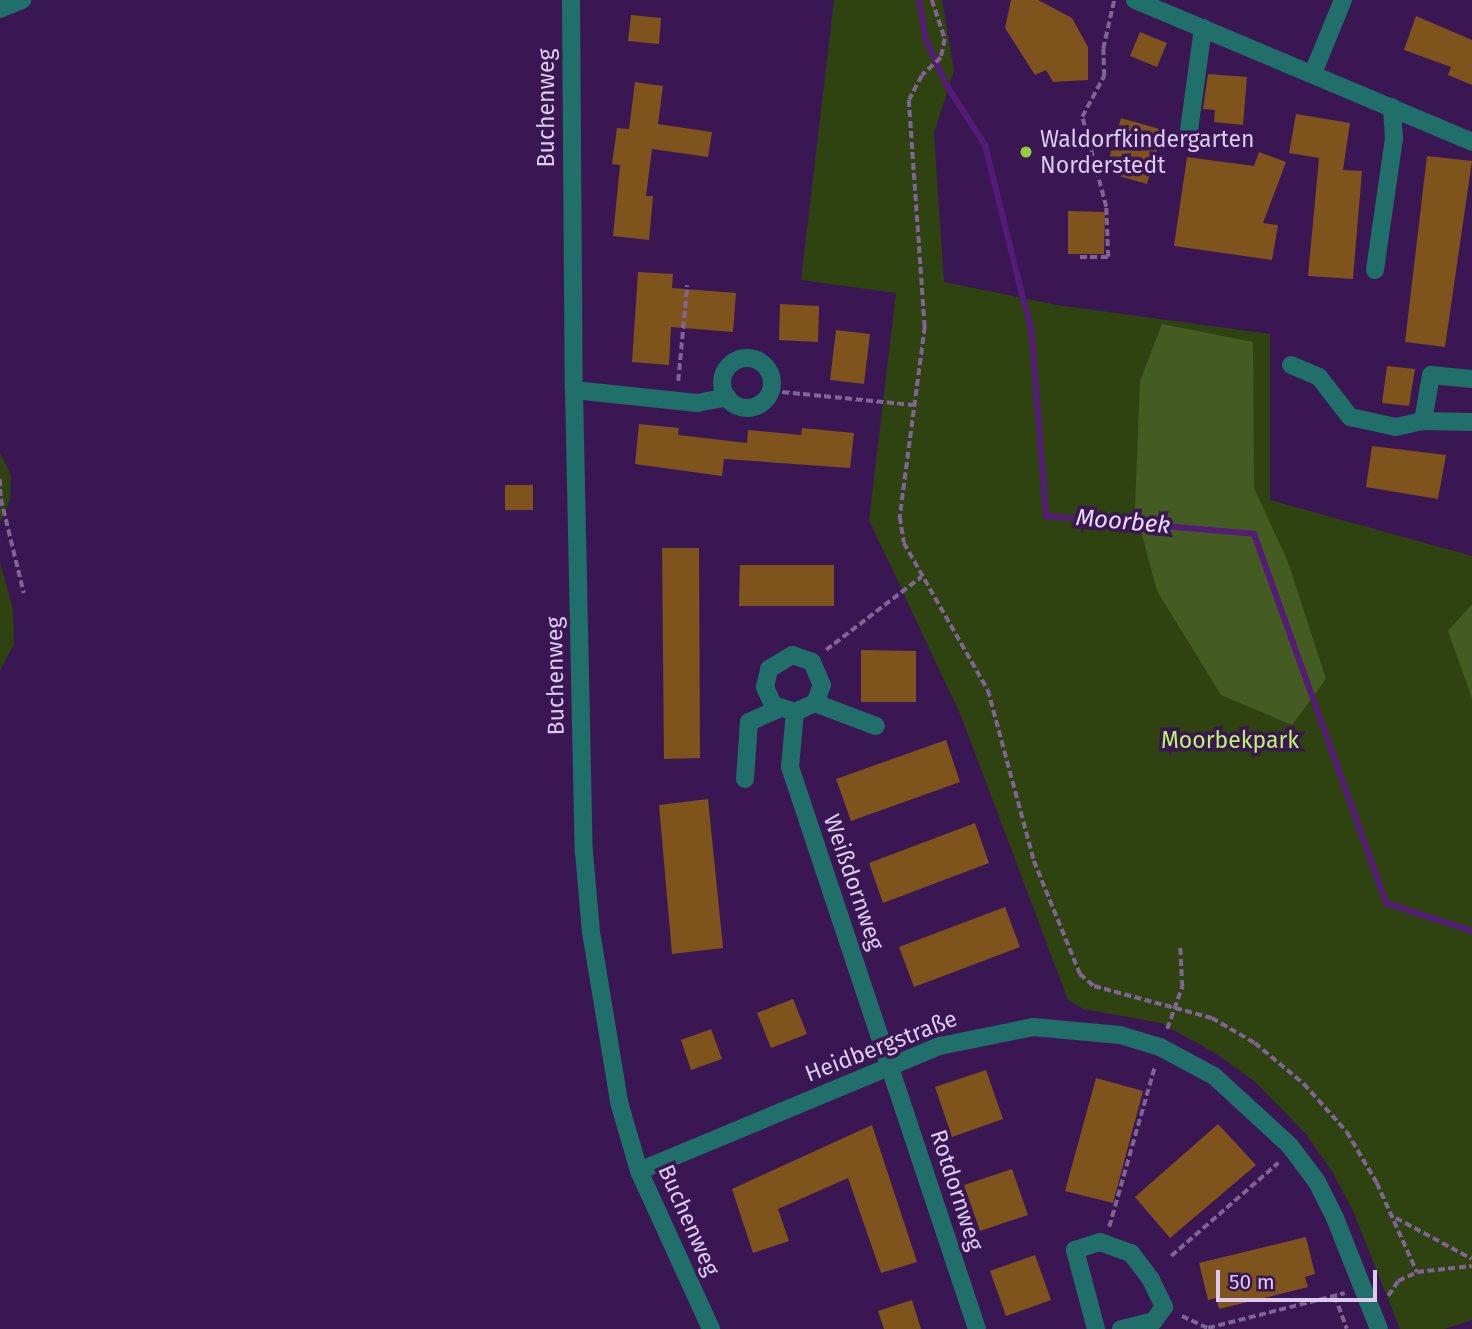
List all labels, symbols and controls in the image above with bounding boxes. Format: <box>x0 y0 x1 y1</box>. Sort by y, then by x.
street label: Buchenweg <box>532 49 560 167</box>
place label: Waldorfkindergarten Norderstedt <box>1040 125 1254 179</box>
marker: Waldorfkindergarten Norderstedt <box>1018 144 1034 160</box>
water label: Moorbek <box>1075 504 1171 540</box>
street label: Buchenweg <box>540 616 570 736</box>
park label: Moorbekpark <box>1161 726 1299 754</box>
street label: Weißdornweg <box>818 810 890 954</box>
street label: Heidbergstraße <box>801 1004 961 1088</box>
street label: Rotdornweg <box>924 1126 990 1254</box>
street label: Buchenweg <box>652 1160 726 1280</box>
scale bar <box>1220 1256 1381 1300</box>
text: 50 m <box>1229 1269 1275 1295</box>

